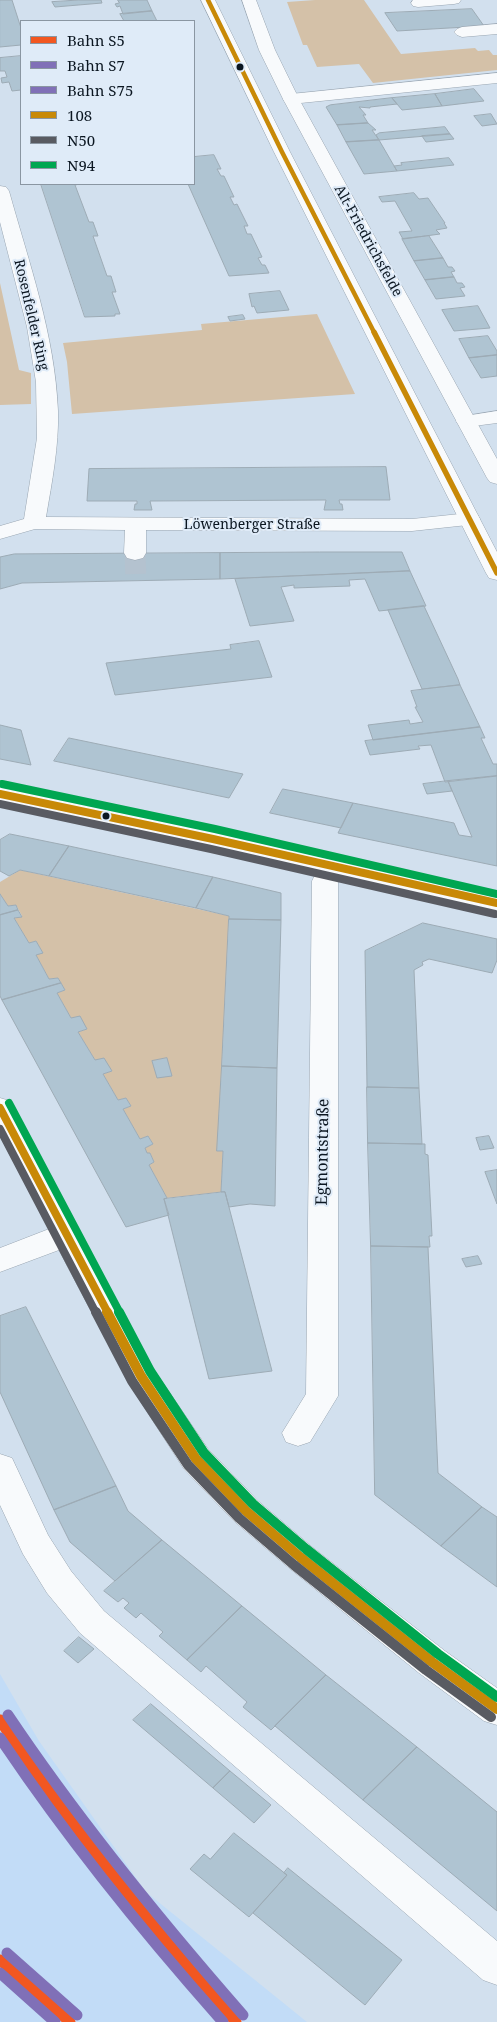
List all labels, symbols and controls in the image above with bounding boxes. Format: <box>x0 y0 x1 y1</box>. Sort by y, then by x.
legend <box>20 20 195 185</box>
text: Bahn S5 <box>67 30 125 50</box>
text: Bahn S7 <box>67 55 125 75</box>
unlabelled marker <box>235 62 245 72</box>
text: Bahn S75 <box>67 80 133 100</box>
text: 108 <box>67 105 92 125</box>
text: N50 <box>67 130 95 150</box>
text: N94 <box>67 155 95 175</box>
street label: Alt-Friedrichsfelde <box>330 182 406 300</box>
street label: Rosenfelder Ring <box>10 258 52 372</box>
street label: Löwenberger Straße <box>184 517 320 533</box>
unlabelled marker <box>101 811 111 821</box>
street label: Egmontstraße <box>312 1098 334 1206</box>

